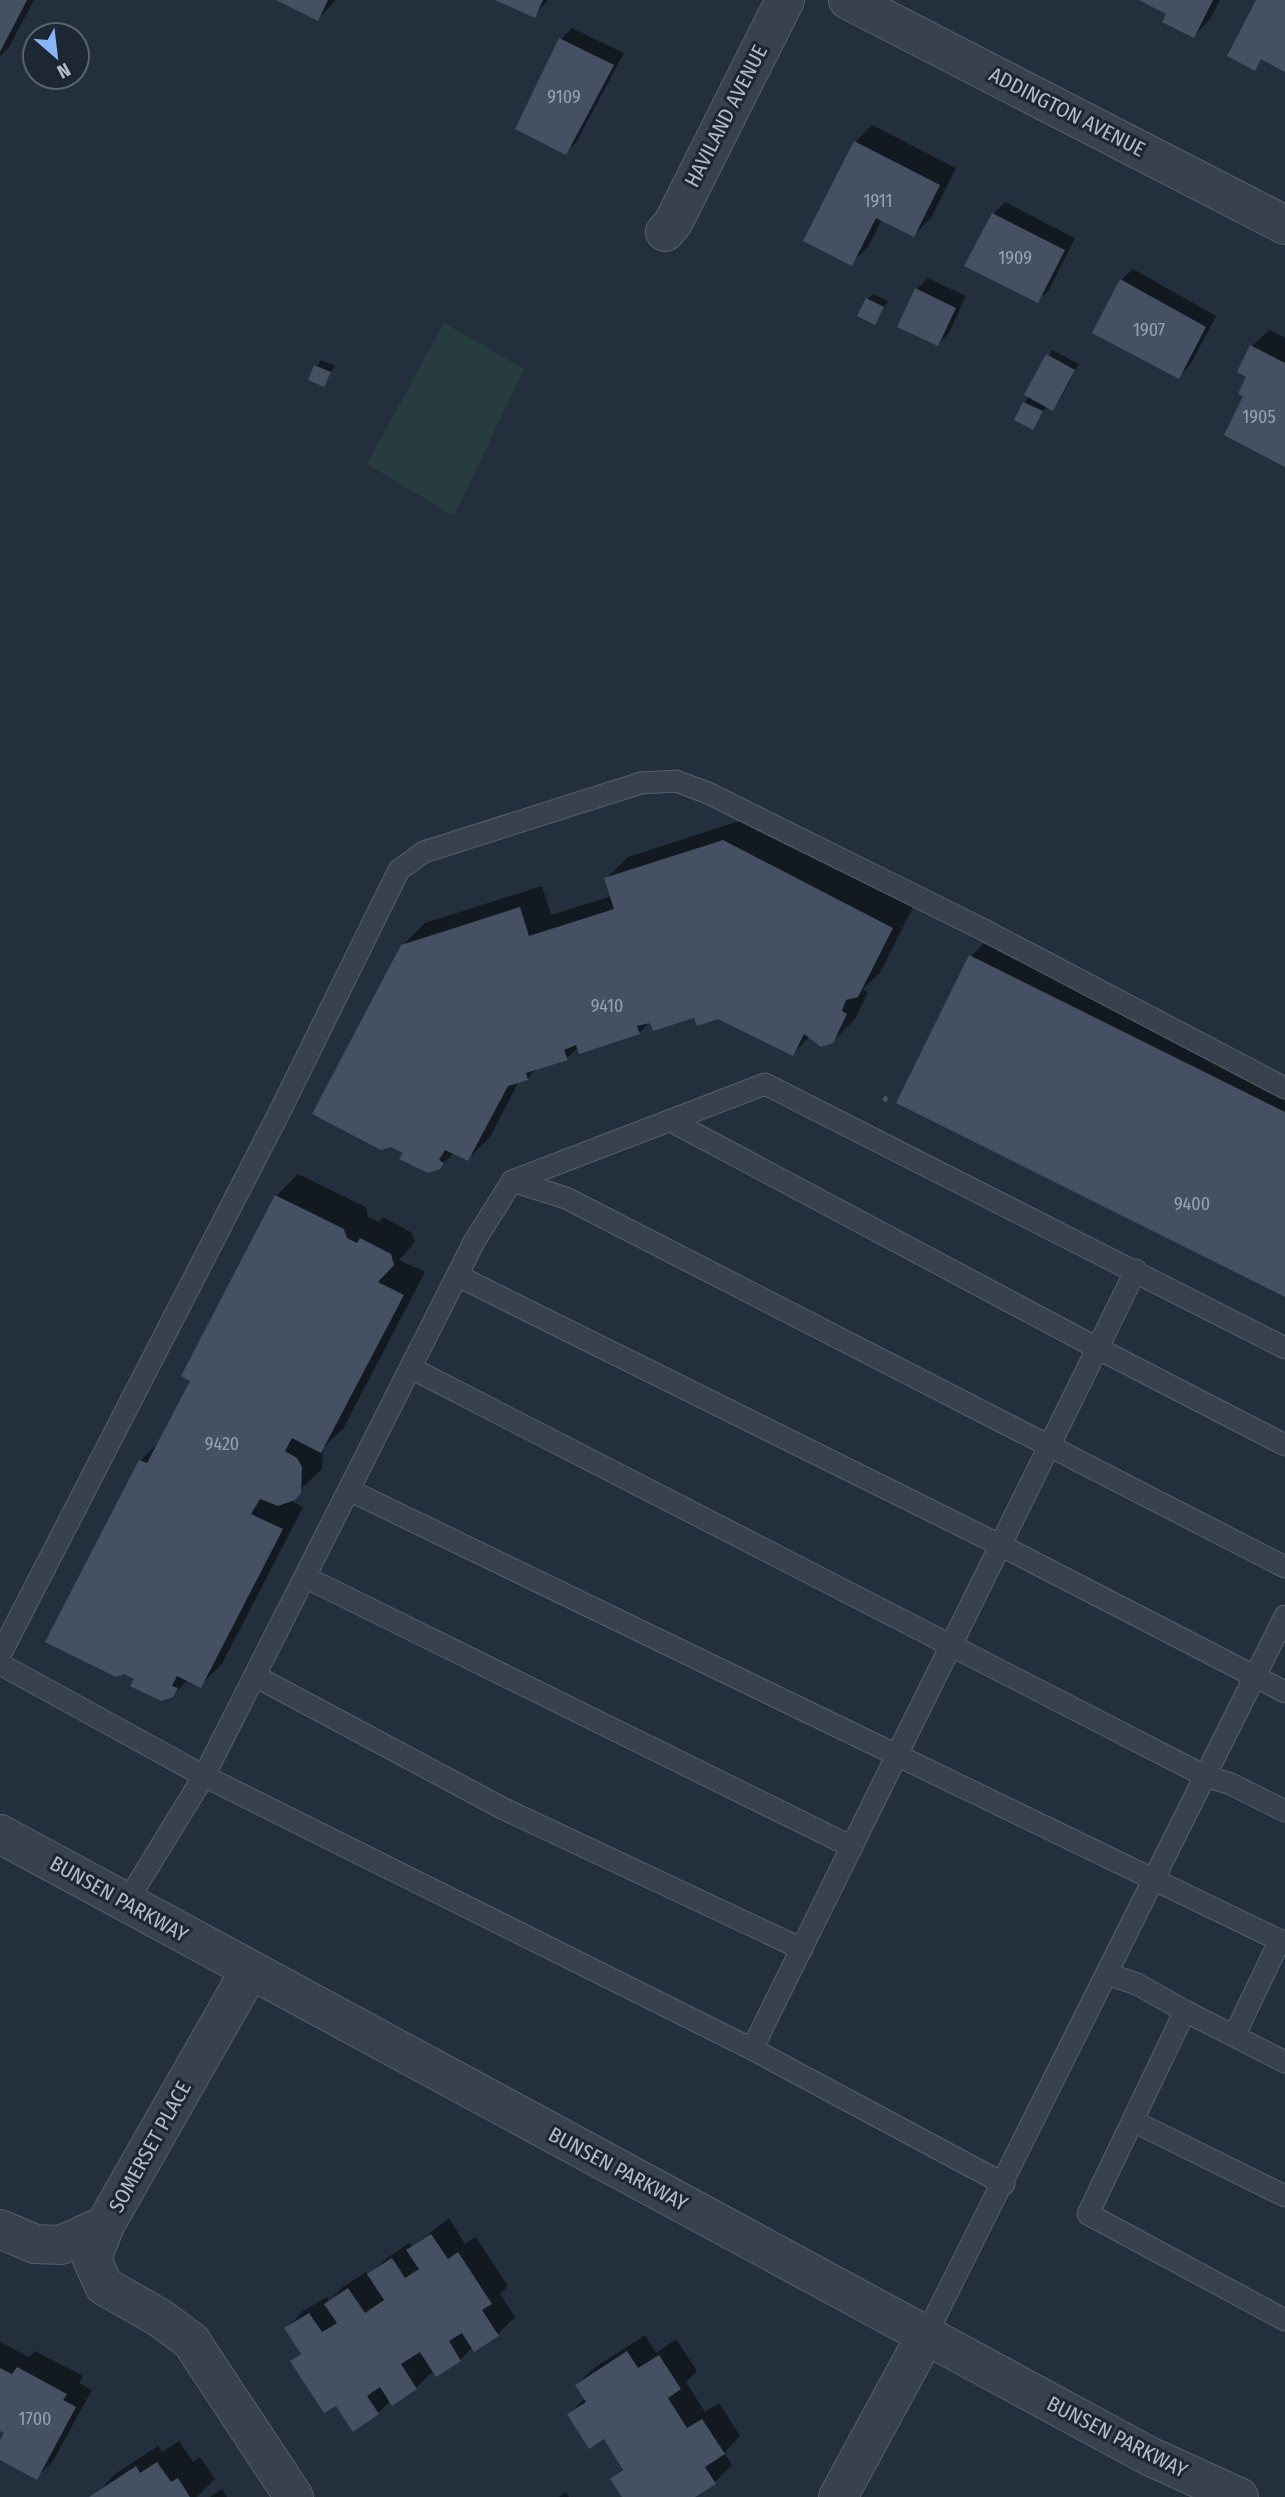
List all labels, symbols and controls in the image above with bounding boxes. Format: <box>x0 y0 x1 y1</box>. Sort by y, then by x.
north arrow <box>21 21 91 91</box>
street label: HAVILAND AVENUE <box>679 40 773 191</box>
text: N <box>53 58 74 83</box>
street label: ADDINGTON AVENUE <box>985 62 1149 163</box>
house number: 9109 <box>547 86 581 108</box>
house number: 1911 <box>863 190 893 212</box>
house number: 1909 <box>998 247 1032 269</box>
house number: 1907 <box>1133 319 1165 341</box>
house number: 1905 <box>1242 406 1276 428</box>
house number: 9410 <box>591 995 623 1017</box>
house number: 9400 <box>1174 1193 1210 1215</box>
house number: 9420 <box>205 1433 239 1455</box>
street label: BUNSEN PARKWAY <box>45 1850 193 1948</box>
street label: SOMERSET PLACE <box>103 2077 197 2217</box>
street label: BUNSEN PARKWAY <box>544 2121 693 2217</box>
street label: BUNSEN PARKWAY <box>1042 2390 1192 2484</box>
house number: 1700 <box>19 2408 51 2430</box>

